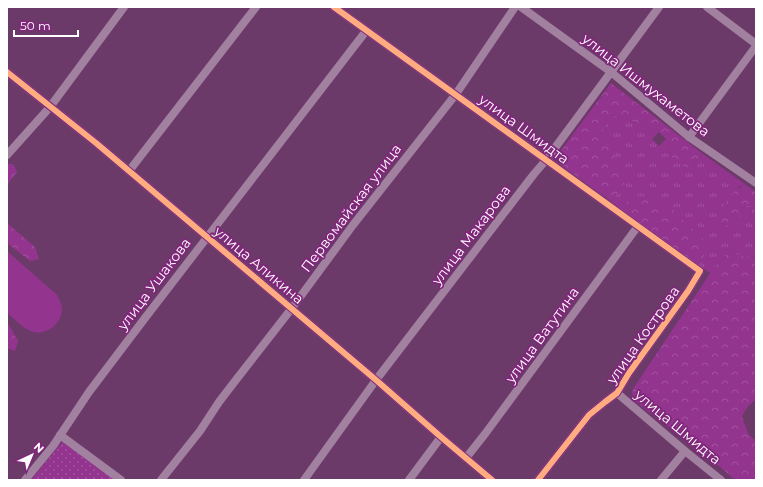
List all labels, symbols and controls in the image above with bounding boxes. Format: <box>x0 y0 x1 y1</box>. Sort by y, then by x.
scale bar <box>14 12 78 38</box>
text: 50 m <box>20 18 51 33</box>
street label: улица Ишмухаметова <box>578 29 713 140</box>
street label: улица Шмидта <box>475 90 573 168</box>
street label: Первомайская улица <box>297 140 405 276</box>
street label: улица Макарова <box>427 182 514 289</box>
street label: улица Аликина <box>210 222 308 308</box>
street label: улица Ушакова <box>113 234 195 335</box>
street label: улица Ватутина <box>501 283 583 387</box>
street label: улица Кострова <box>602 283 683 388</box>
street label: улица Шмидта <box>630 385 725 468</box>
north arrow <box>12 435 52 475</box>
text: N <box>31 440 47 456</box>

